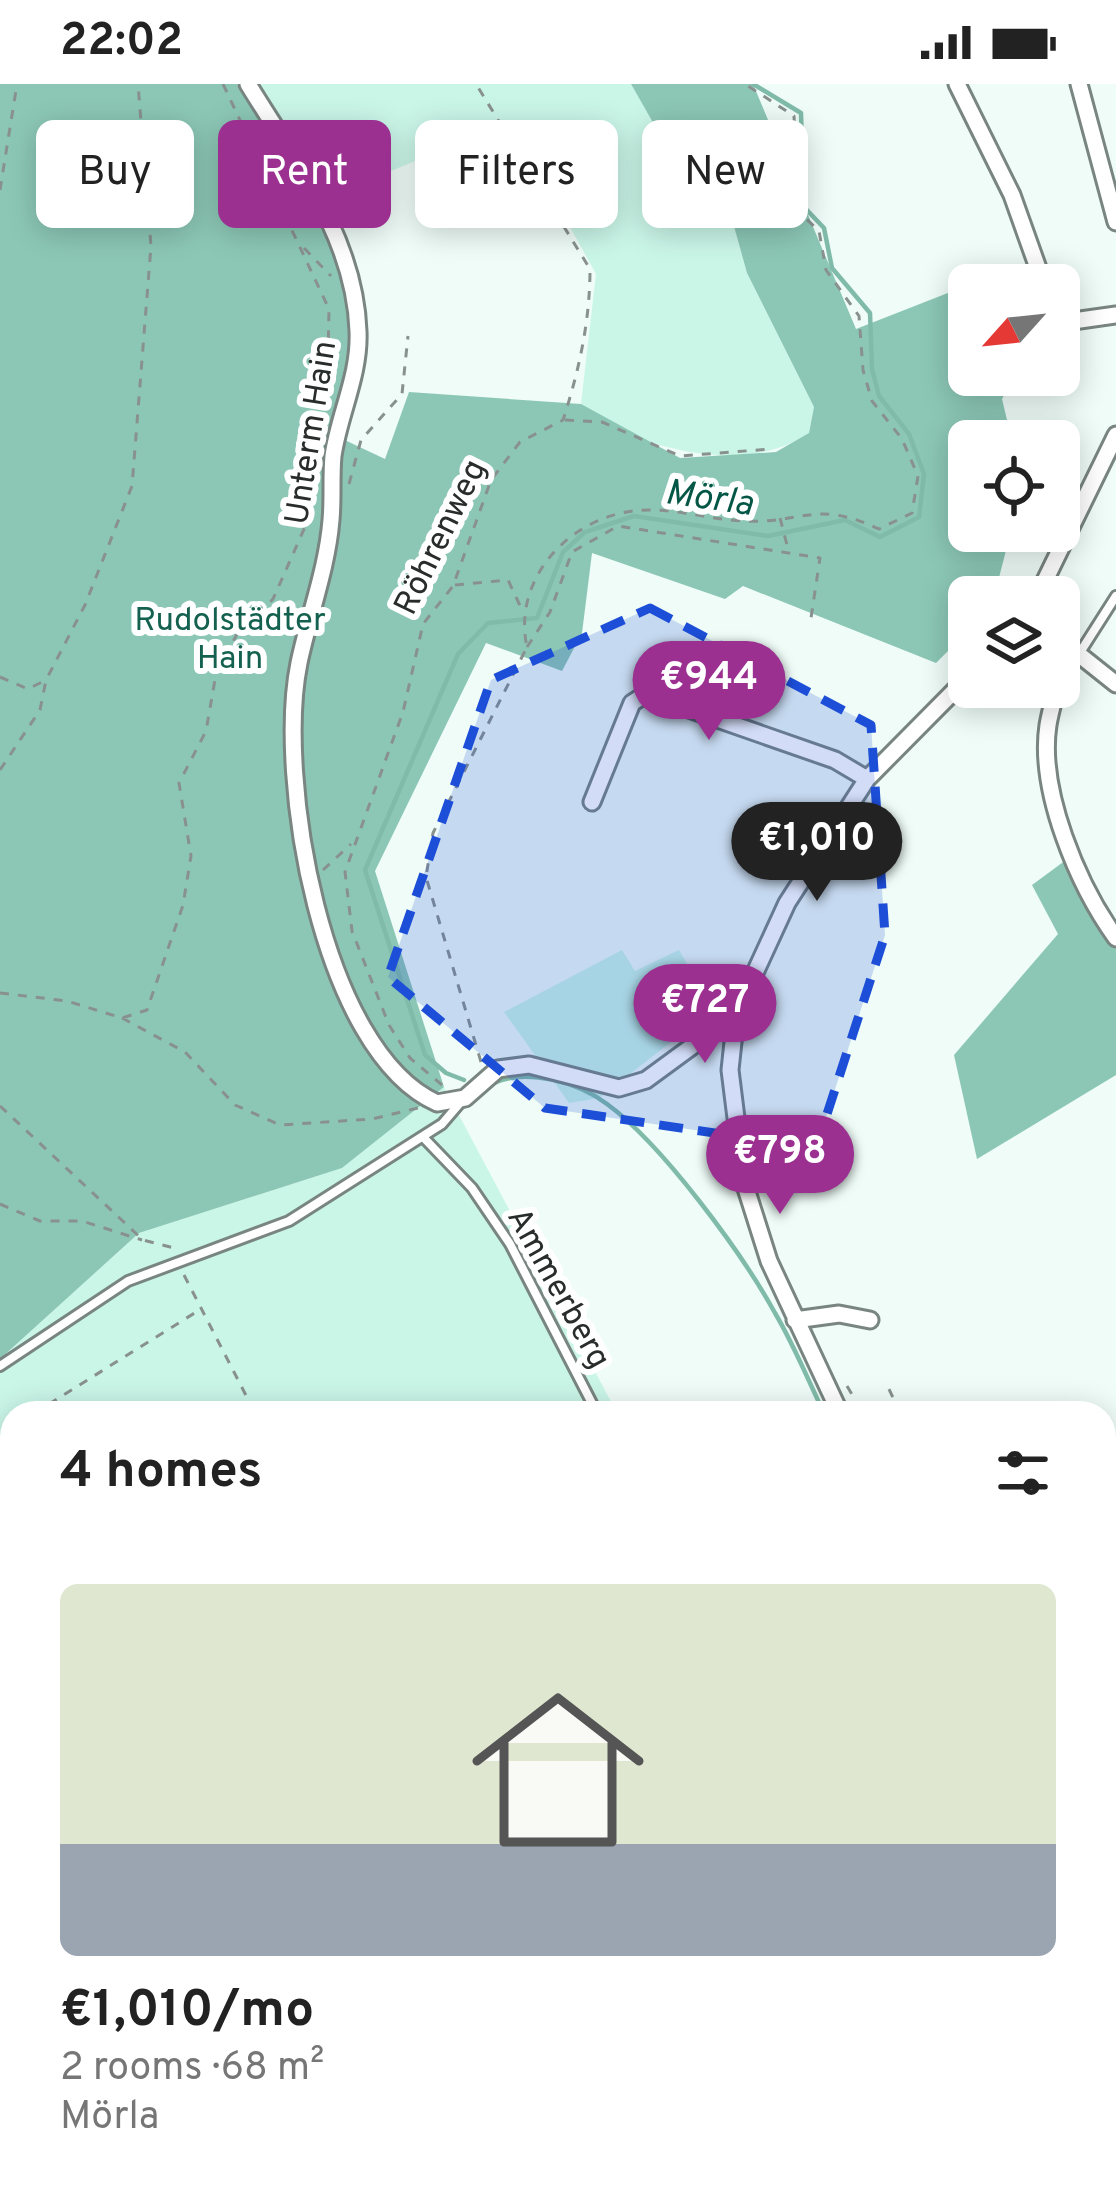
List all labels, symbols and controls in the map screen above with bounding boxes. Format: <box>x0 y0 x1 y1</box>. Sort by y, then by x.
text: 22:02 <box>60 14 183 71</box>
chip: Buy <box>36 120 194 228</box>
chip: Rent <box>218 120 391 228</box>
chip: Filters <box>415 120 618 228</box>
chip: New <box>642 120 808 228</box>
north arrow <box>948 264 1080 396</box>
map controls <box>948 264 1080 708</box>
street label: Unterm Hain <box>278 338 348 528</box>
button: locate <box>948 420 1080 552</box>
street label: Röhrenweg <box>386 453 498 623</box>
water label: Mörla <box>662 471 756 529</box>
button: layers <box>948 576 1080 708</box>
park label: Rudolstädter Hain <box>134 601 326 681</box>
pin: €944 <box>638 641 780 743</box>
text: €944 <box>660 655 758 704</box>
pin: €1,010 <box>719 802 915 904</box>
text: €1,010 <box>758 816 876 865</box>
pin: €727 <box>634 964 776 1066</box>
text: €727 <box>660 978 750 1027</box>
pin: €798 <box>709 1115 851 1217</box>
text: €798 <box>733 1129 827 1178</box>
street label: Ammerberg <box>496 1201 618 1377</box>
icon: filters <box>990 1440 1056 1506</box>
text: 4 homes <box>60 1441 262 1506</box>
icon: home <box>450 1662 666 1878</box>
text: €1,010/mo <box>60 1980 314 2045</box>
text: 2 rooms · 68 m² <box>60 2045 324 2094</box>
text: Mörla <box>60 2094 159 2143</box>

